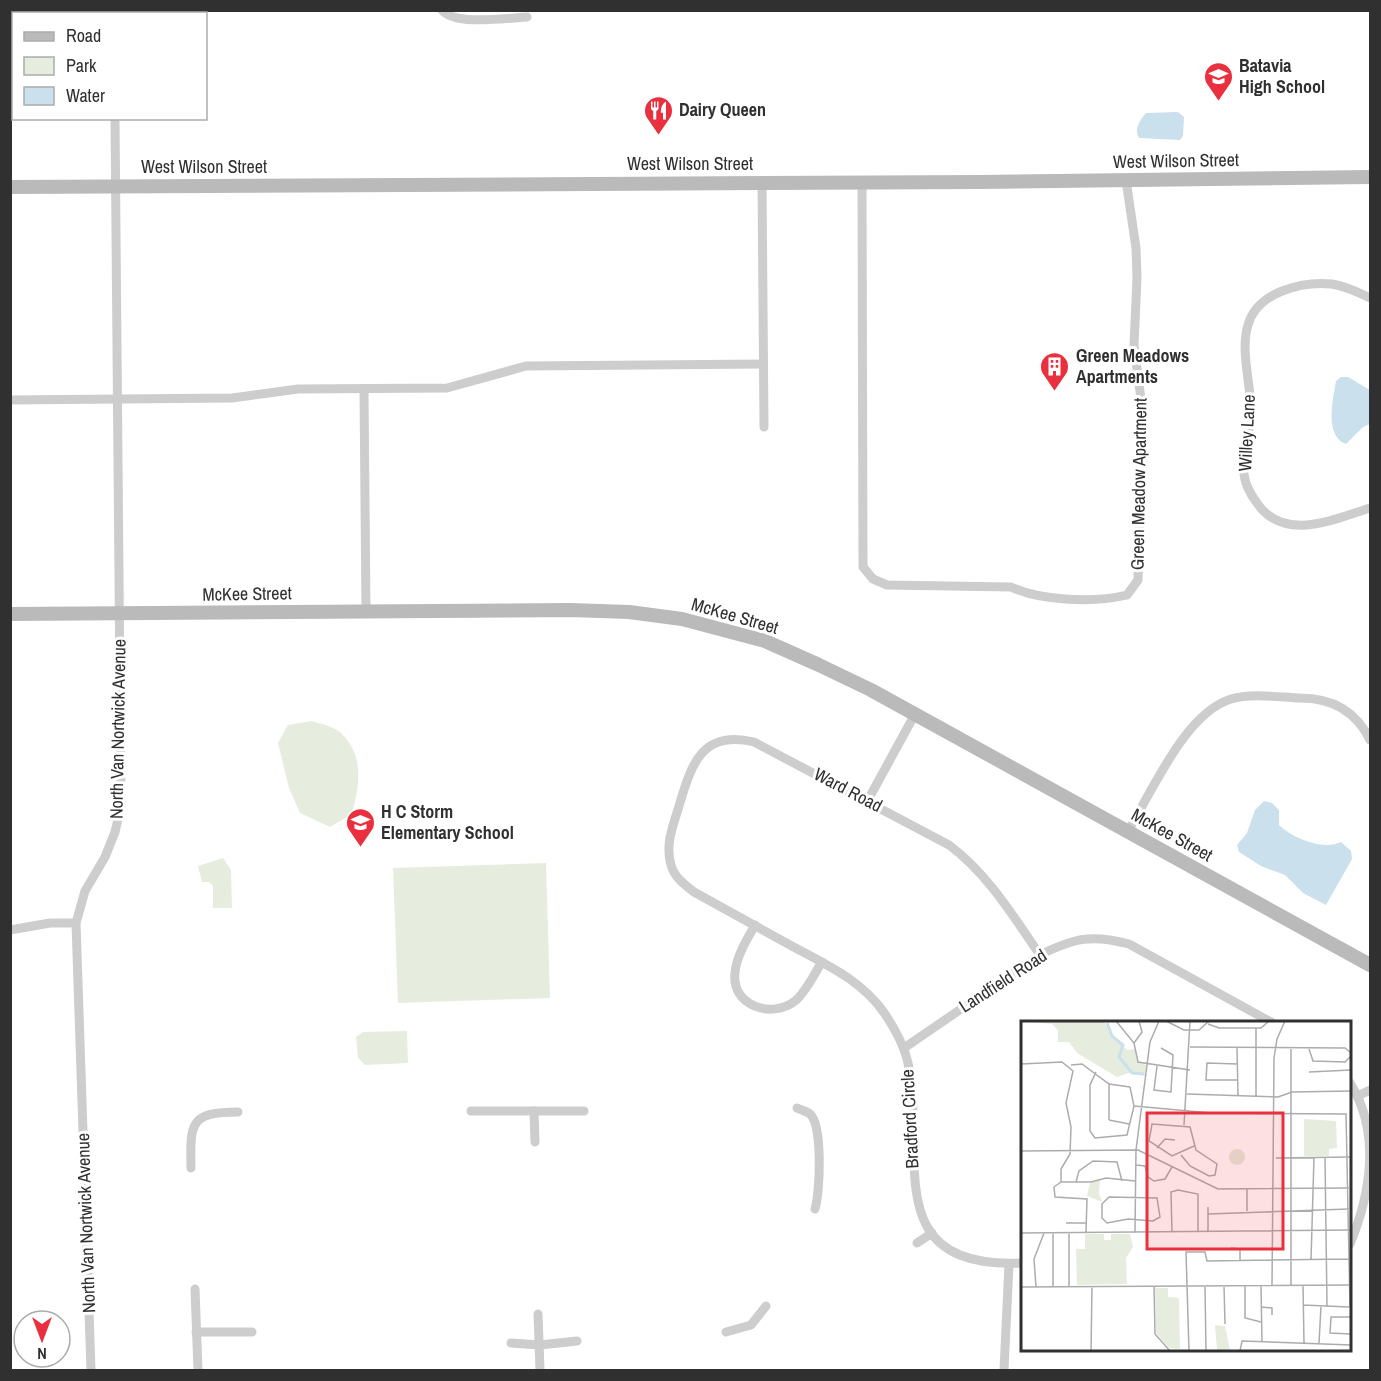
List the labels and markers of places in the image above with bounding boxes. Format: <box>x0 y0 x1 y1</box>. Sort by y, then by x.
place label: Batavia High School <box>1239 53 1325 99</box>
school or university icon: Batavia High School <box>1202 60 1234 102</box>
restaurant icon: Dairy Queen <box>642 94 674 136</box>
place label: Dairy Queen <box>679 97 766 122</box>
place label: Green Meadows Apartments <box>1076 343 1189 389</box>
building icon: Green Meadows Apartments <box>1039 350 1071 392</box>
place label: H C Storm Elementary School <box>381 799 514 845</box>
school or university icon: H C Storm Elementary School <box>344 806 376 848</box>

